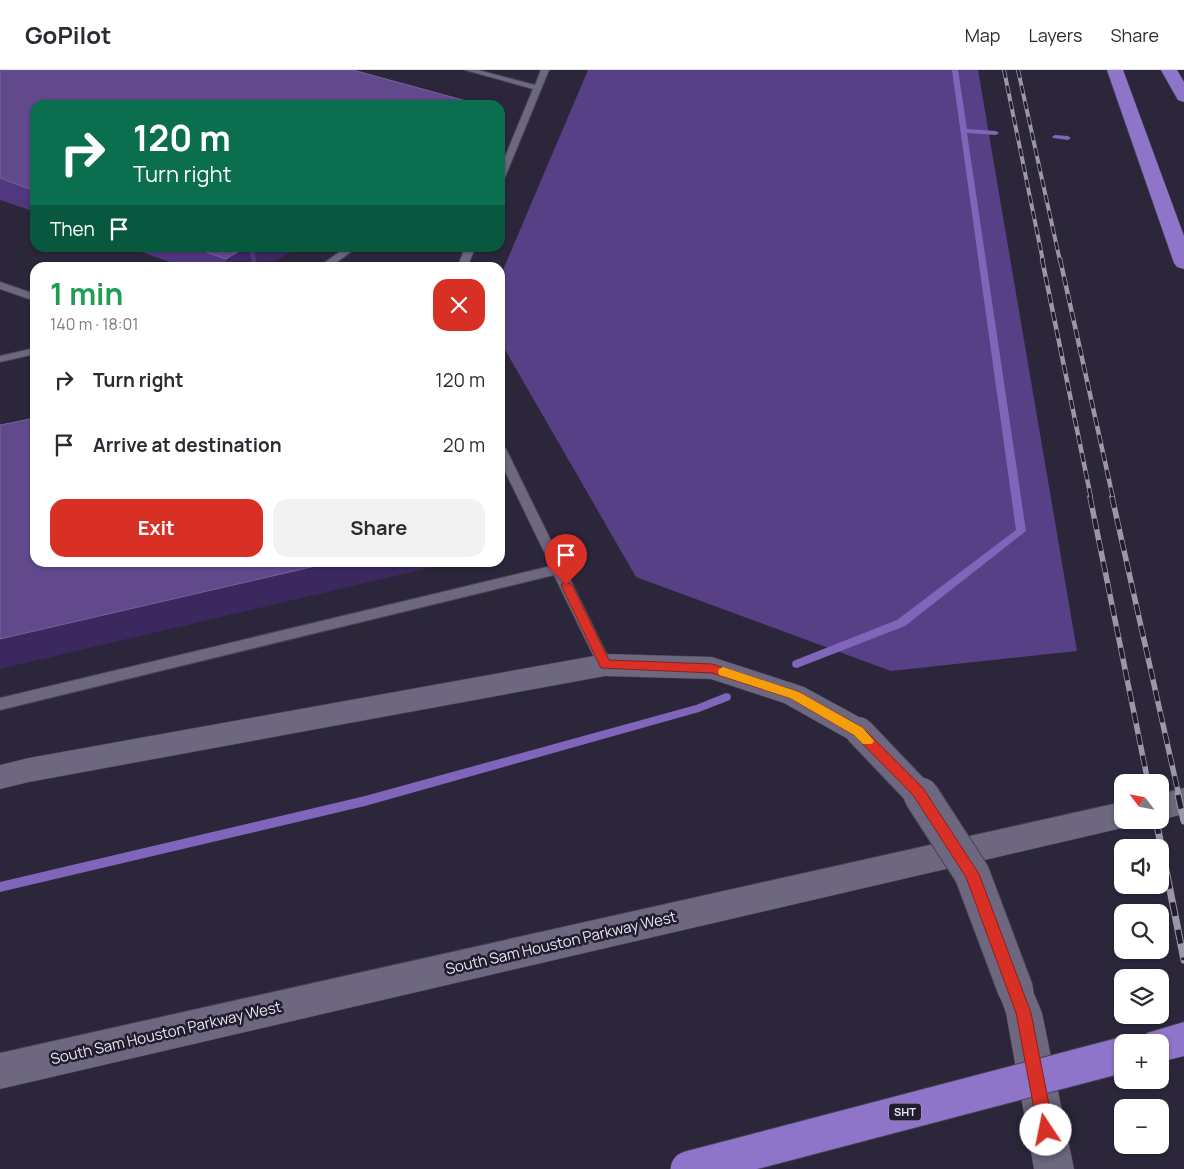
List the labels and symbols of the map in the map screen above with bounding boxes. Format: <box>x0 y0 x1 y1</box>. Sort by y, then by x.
pin <box>545 534 587 585</box>
north arrow <box>1114 774 1169 829</box>
street label: South Sam Houston Parkway West <box>443 906 678 979</box>
street label: South Sam Houston Parkway West <box>48 996 283 1069</box>
position arrow <box>1019 1103 1071 1155</box>
road number: SHT <box>889 1104 921 1120</box>

